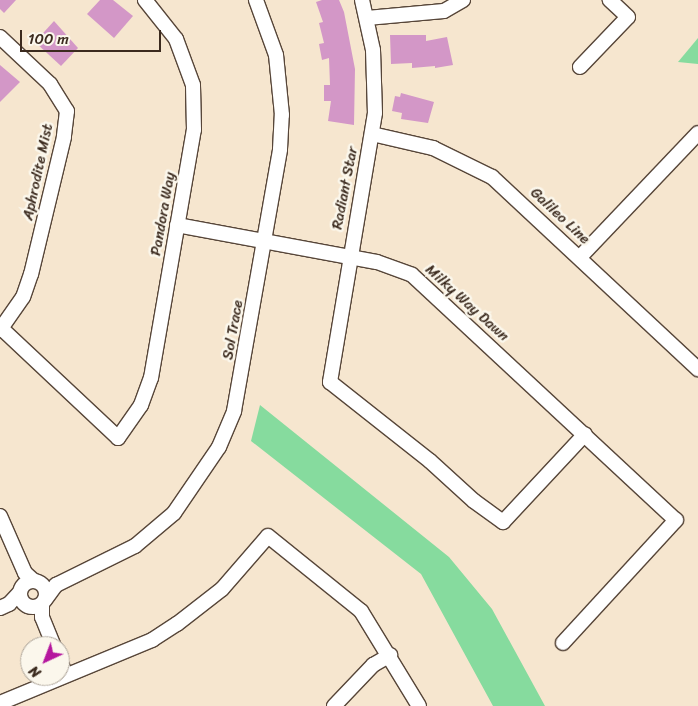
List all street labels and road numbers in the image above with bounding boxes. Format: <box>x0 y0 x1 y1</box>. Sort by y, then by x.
street label: Aphrodite Mist <box>19 122 57 222</box>
street label: Radiant Star <box>328 145 362 231</box>
street label: Pandora Way <box>147 171 179 257</box>
street label: Galileo Line <box>526 184 594 248</box>
street label: Milky Way Dawn <box>422 261 512 345</box>
street label: Sol Trace <box>219 298 247 362</box>

